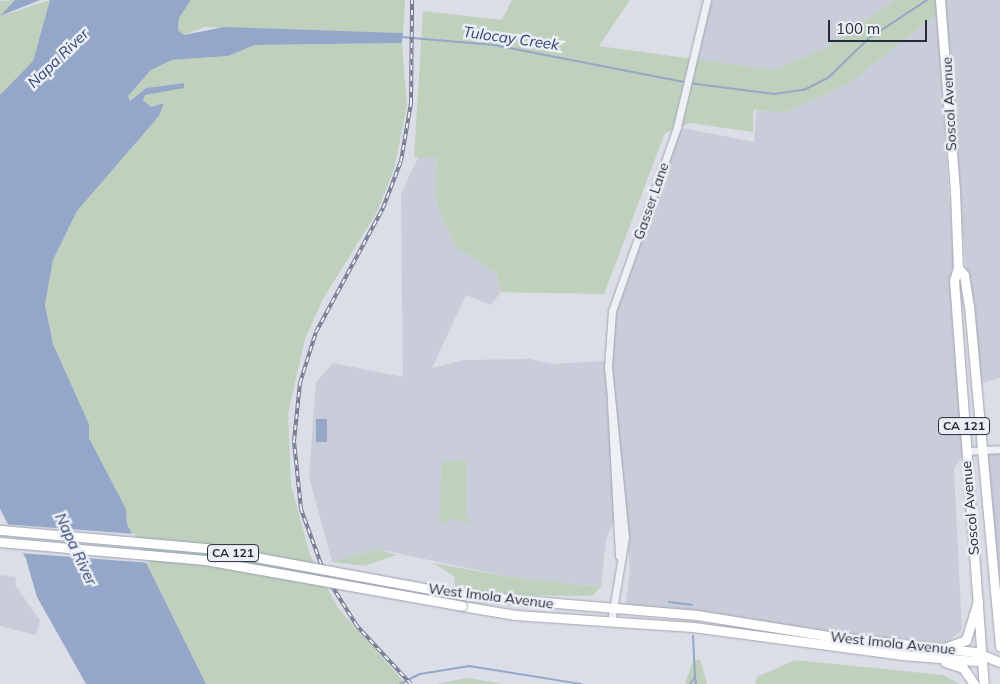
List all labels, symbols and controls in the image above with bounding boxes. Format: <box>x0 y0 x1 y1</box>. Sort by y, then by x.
scale bar <box>830 10 929 42</box>
text: 100 m <box>836 19 880 38</box>
water label: Tulocay Creek <box>462 22 560 54</box>
water label: Napa River <box>24 25 92 91</box>
street label: Soscol Avenue <box>938 57 960 151</box>
street label: Gasser Lane <box>630 160 672 242</box>
road number: CA 121 <box>938 416 990 436</box>
street label: Soscol Avenue <box>958 460 982 556</box>
water label: Napa River <box>51 510 101 588</box>
road number: CA 121 <box>207 544 259 562</box>
street label: West Imola Avenue <box>428 580 554 612</box>
street label: West Imola Avenue <box>830 628 956 658</box>

